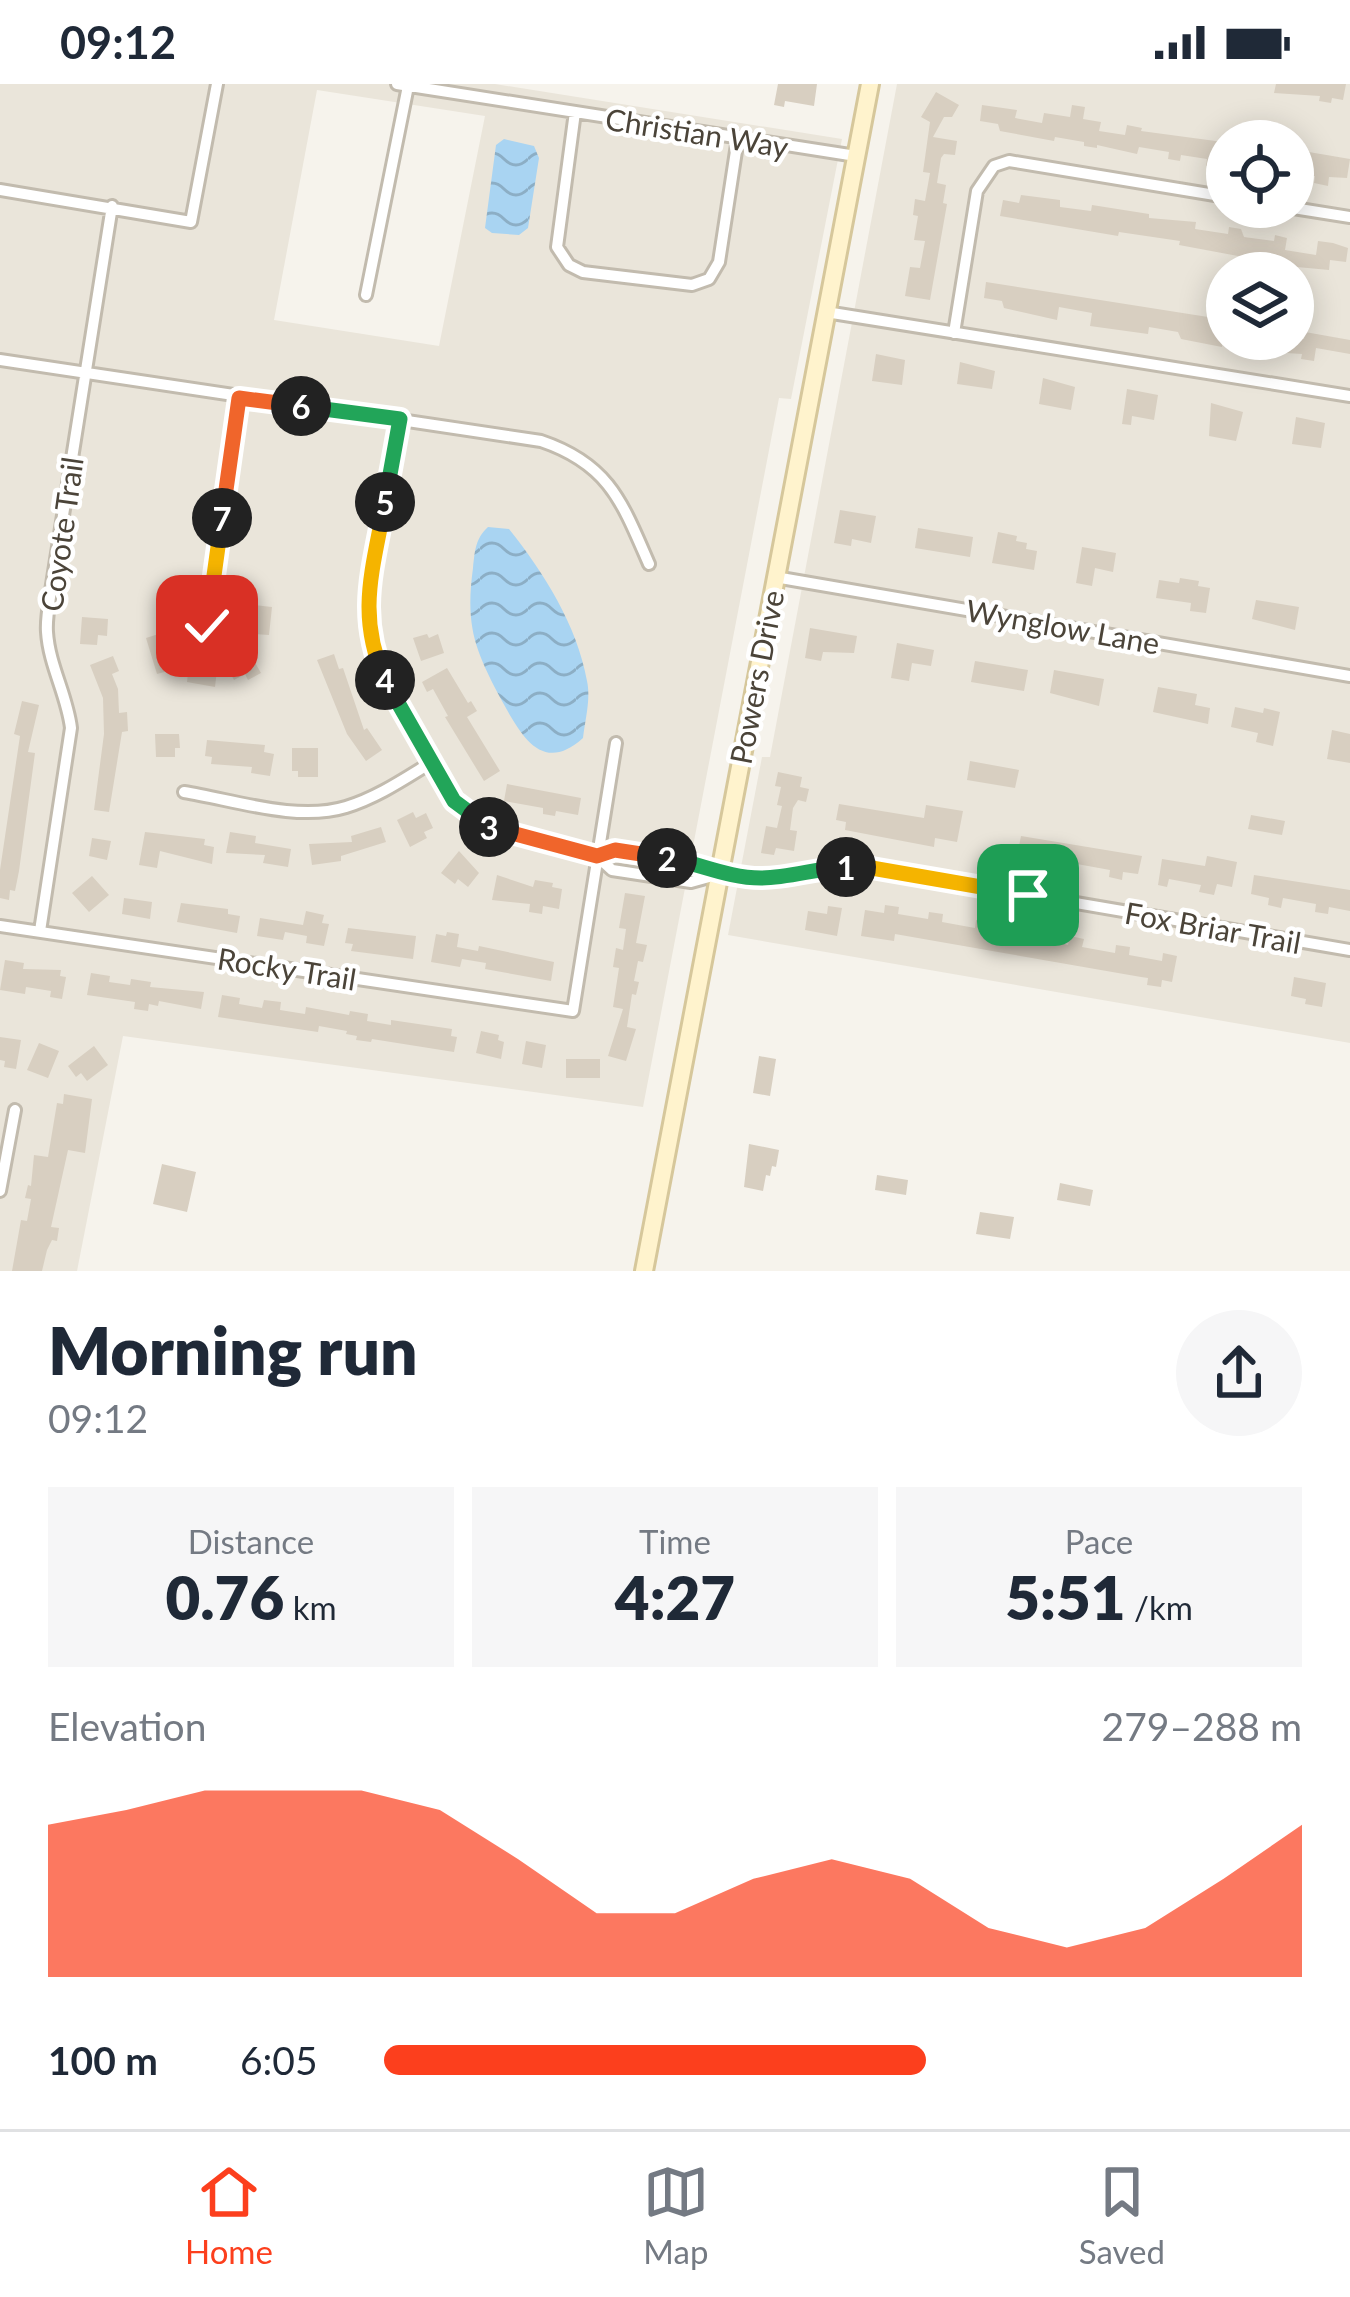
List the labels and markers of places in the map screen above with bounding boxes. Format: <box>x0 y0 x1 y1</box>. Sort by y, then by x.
pin: 6 <box>271 376 331 436</box>
pin: 5 <box>355 472 415 532</box>
pin: 7 <box>192 488 252 548</box>
pin <box>156 575 258 677</box>
pin: 4 <box>355 650 415 710</box>
pin: 3 <box>459 797 519 857</box>
pin: 2 <box>637 828 697 888</box>
pin: 1 <box>816 837 876 897</box>
pin <box>977 844 1079 946</box>

